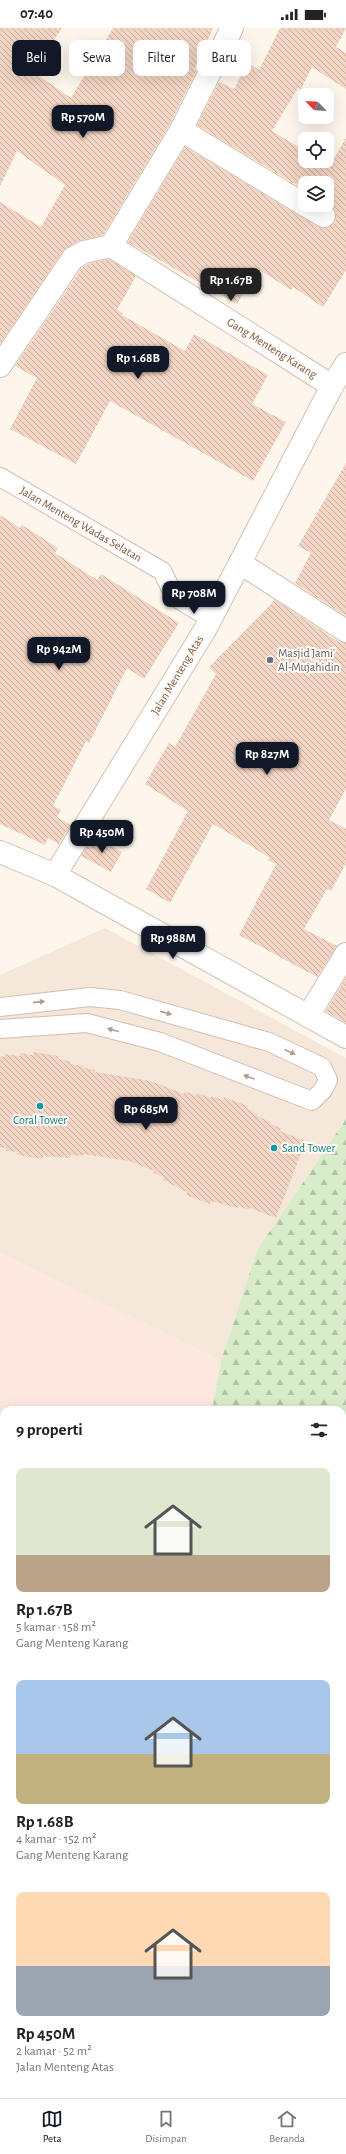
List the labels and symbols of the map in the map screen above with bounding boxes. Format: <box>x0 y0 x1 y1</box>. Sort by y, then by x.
north arrow <box>298 88 334 124</box>
pin: Rp 570M <box>46 105 120 139</box>
pin: Rp 1.67B <box>190 268 272 302</box>
street label: Gang Menteng Karang <box>225 315 319 381</box>
pin: Rp 1.68B <box>97 346 179 380</box>
street label: Jalan Menteng Wadas Selatan <box>18 484 144 564</box>
pin: Rp 708M <box>157 581 231 615</box>
street label: Jalan Menteng Atas <box>149 633 205 717</box>
pin: Rp 942M <box>22 637 96 671</box>
place label: Masjid Jami' Al-Mujahidin <box>278 647 340 674</box>
marker: Masjid Jami' Al-Mujahidin <box>265 655 275 665</box>
pin: Rp 827M <box>230 742 304 776</box>
pin: Rp 450M <box>65 820 139 854</box>
pin: Rp 988M <box>136 926 210 960</box>
one-way arrow <box>33 999 45 1006</box>
one-way arrow <box>161 1010 173 1016</box>
one-way arrow <box>107 1027 119 1033</box>
one-way arrow <box>284 1049 296 1055</box>
one-way arrow <box>243 1074 255 1080</box>
pin: Rp 685M <box>109 1097 183 1131</box>
marker: Coral Tower <box>35 1101 45 1111</box>
place label: Coral Tower <box>13 1114 67 1126</box>
place label: Sand Tower <box>282 1142 336 1154</box>
marker: Sand Tower <box>269 1143 279 1153</box>

